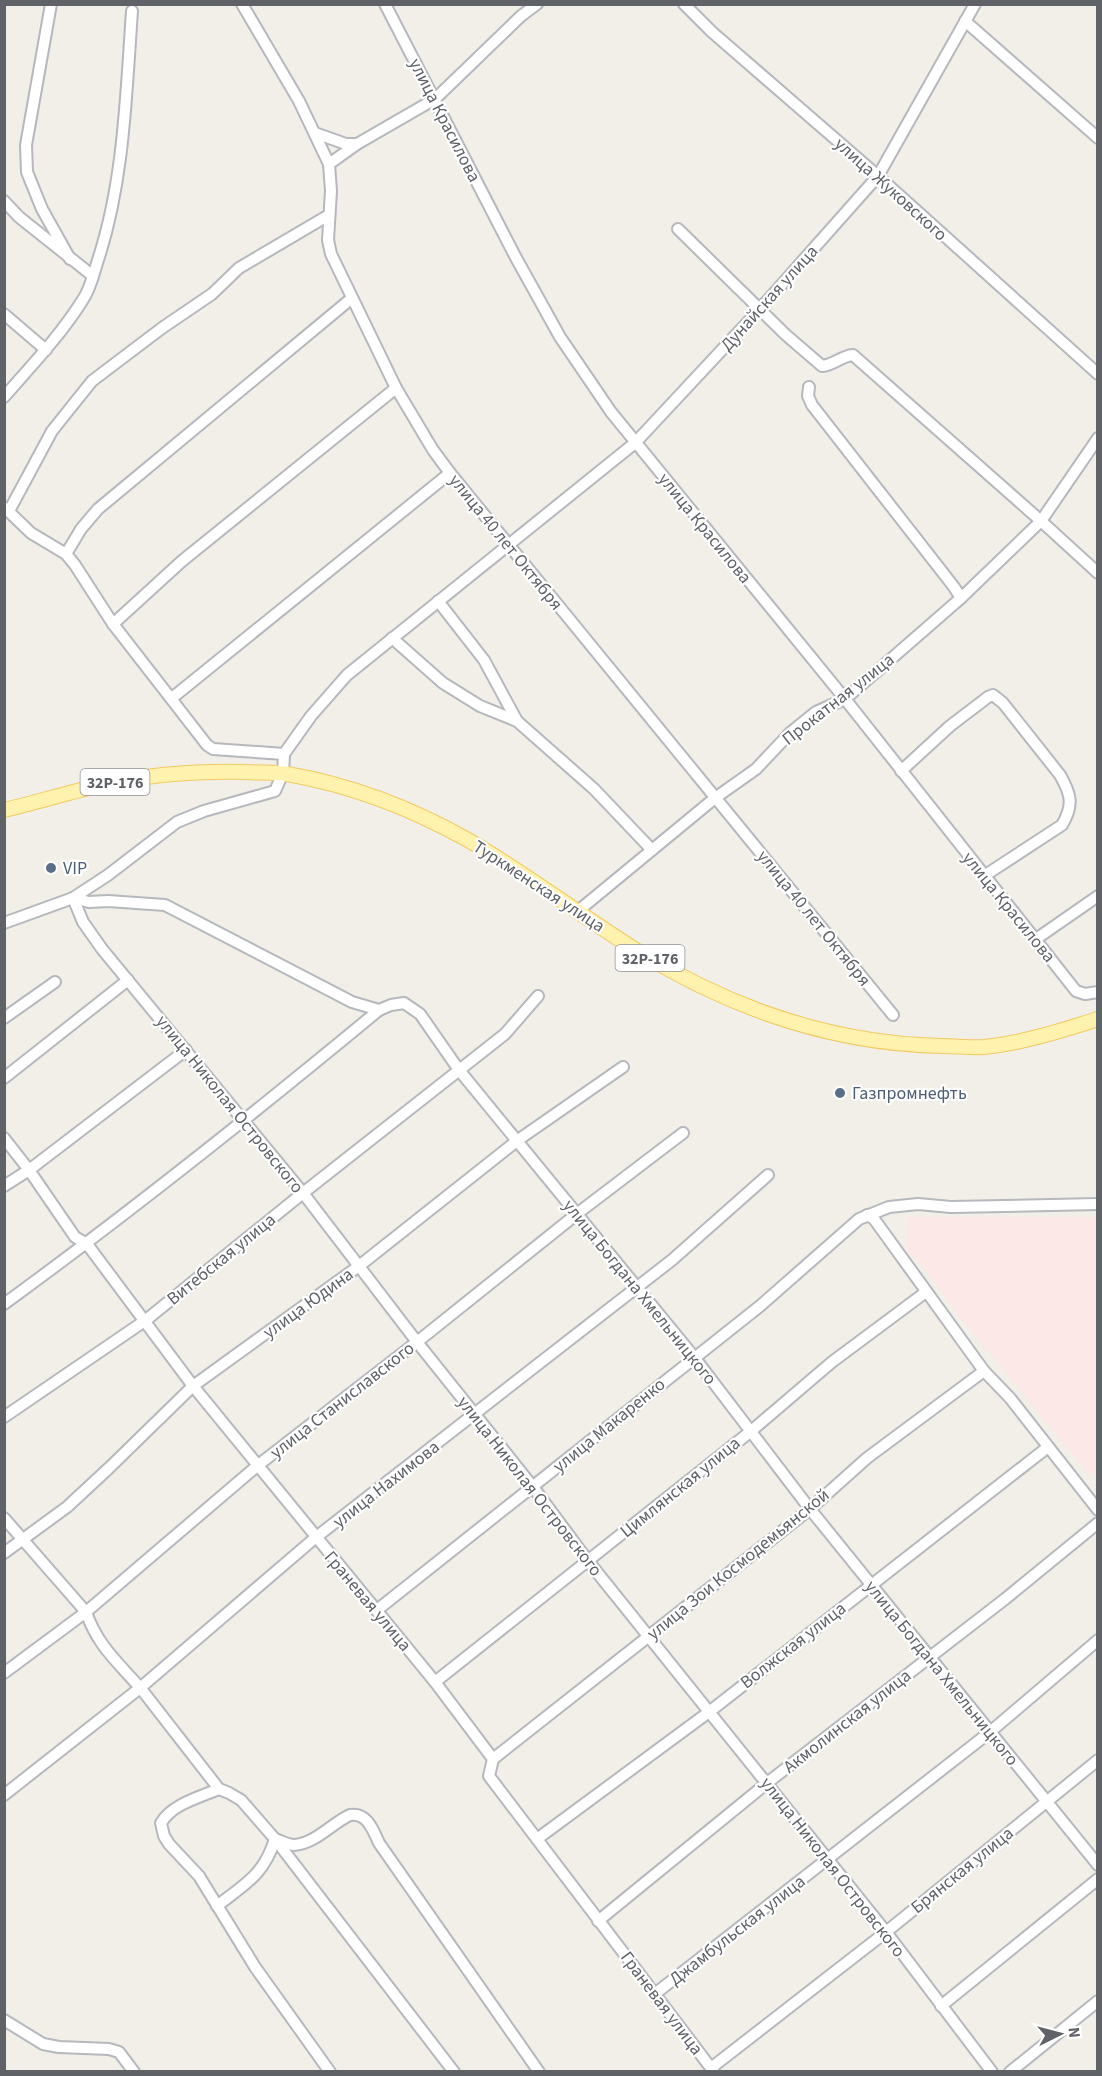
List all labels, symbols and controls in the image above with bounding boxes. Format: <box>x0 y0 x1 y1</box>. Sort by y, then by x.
street label: улица Красилова <box>403 54 487 186</box>
street label: улица Жуковского <box>829 132 953 247</box>
street label: Дунайская улица <box>715 240 824 357</box>
street label: улица Красилова <box>652 468 757 589</box>
street label: улица 40 лет Октября <box>443 469 568 616</box>
street label: Прокатная улица <box>777 648 900 751</box>
road number: 32Р-176 <box>80 769 150 795</box>
street label: Туркменская улица <box>468 834 610 939</box>
street label: улица 40 лет Октября <box>751 845 876 992</box>
street label: улица Красилова <box>956 847 1061 968</box>
place label: VIP <box>63 856 87 881</box>
marker: VIP <box>44 861 58 875</box>
road number: 32Р-176 <box>616 945 684 971</box>
street label: улица Николая Островского <box>150 1010 309 1199</box>
place label: Газпромнефть <box>852 1081 967 1106</box>
marker: Газпромнефть <box>833 1086 847 1100</box>
street label: улица Богдана Хмельницкого <box>557 1194 722 1390</box>
street label: Витебская улица <box>162 1208 281 1311</box>
street label: улица Юдина <box>258 1262 359 1345</box>
street label: улица Станиславского <box>265 1336 420 1465</box>
street label: улица Макаренко <box>548 1372 671 1479</box>
street label: улица Николая Островского <box>451 1391 608 1582</box>
street label: Цимлянская улица <box>615 1431 746 1544</box>
street label: улица Нахимова <box>328 1435 445 1534</box>
street label: улица Зои Космодемьянской <box>642 1483 835 1646</box>
street label: Граневая улица <box>318 1546 417 1657</box>
street label: улица Богдана Хмельницкого <box>859 1575 1024 1771</box>
street label: Волжская улица <box>735 1596 851 1695</box>
street label: Акмолинская улица <box>778 1664 916 1779</box>
street label: улица Николая Островского <box>754 1772 911 1963</box>
street label: Брянская улица <box>906 1821 1019 1920</box>
street label: Джамбульская улица <box>664 1869 811 1992</box>
street label: Граневая улица <box>614 1946 709 2060</box>
north arrow <box>1030 2004 1090 2064</box>
text: N <box>1062 2026 1085 2039</box>

